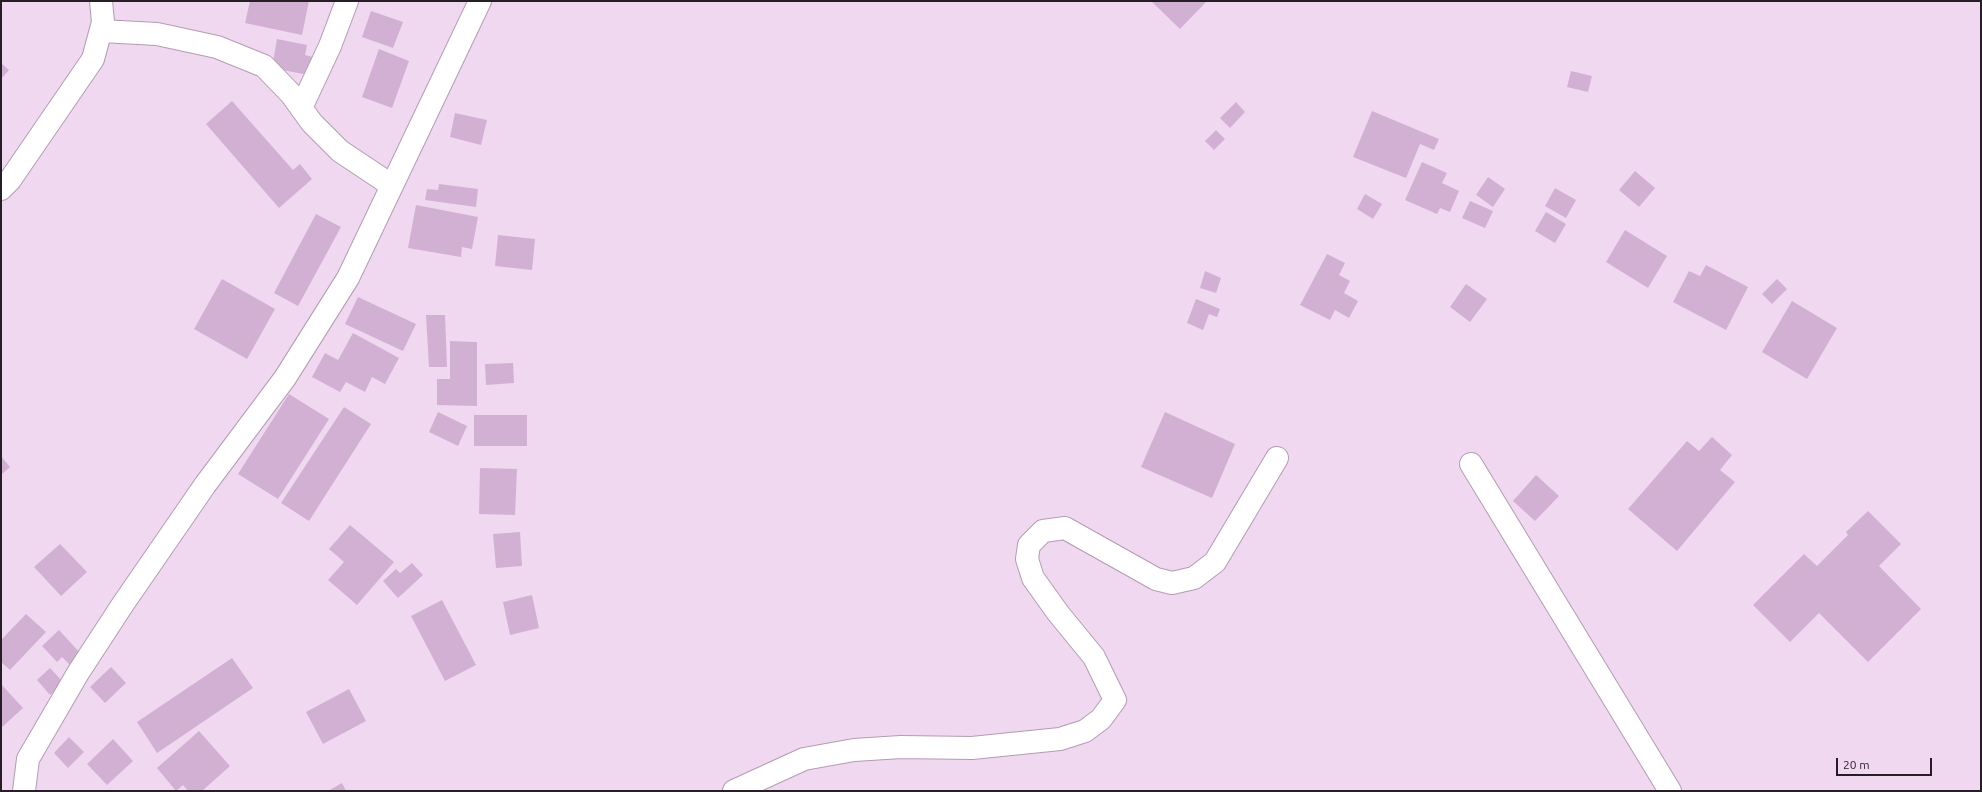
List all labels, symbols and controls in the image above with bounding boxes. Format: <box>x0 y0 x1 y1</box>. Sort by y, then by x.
scale bar <box>1838 750 1934 776</box>
text: 20 m <box>1843 758 1870 771</box>

